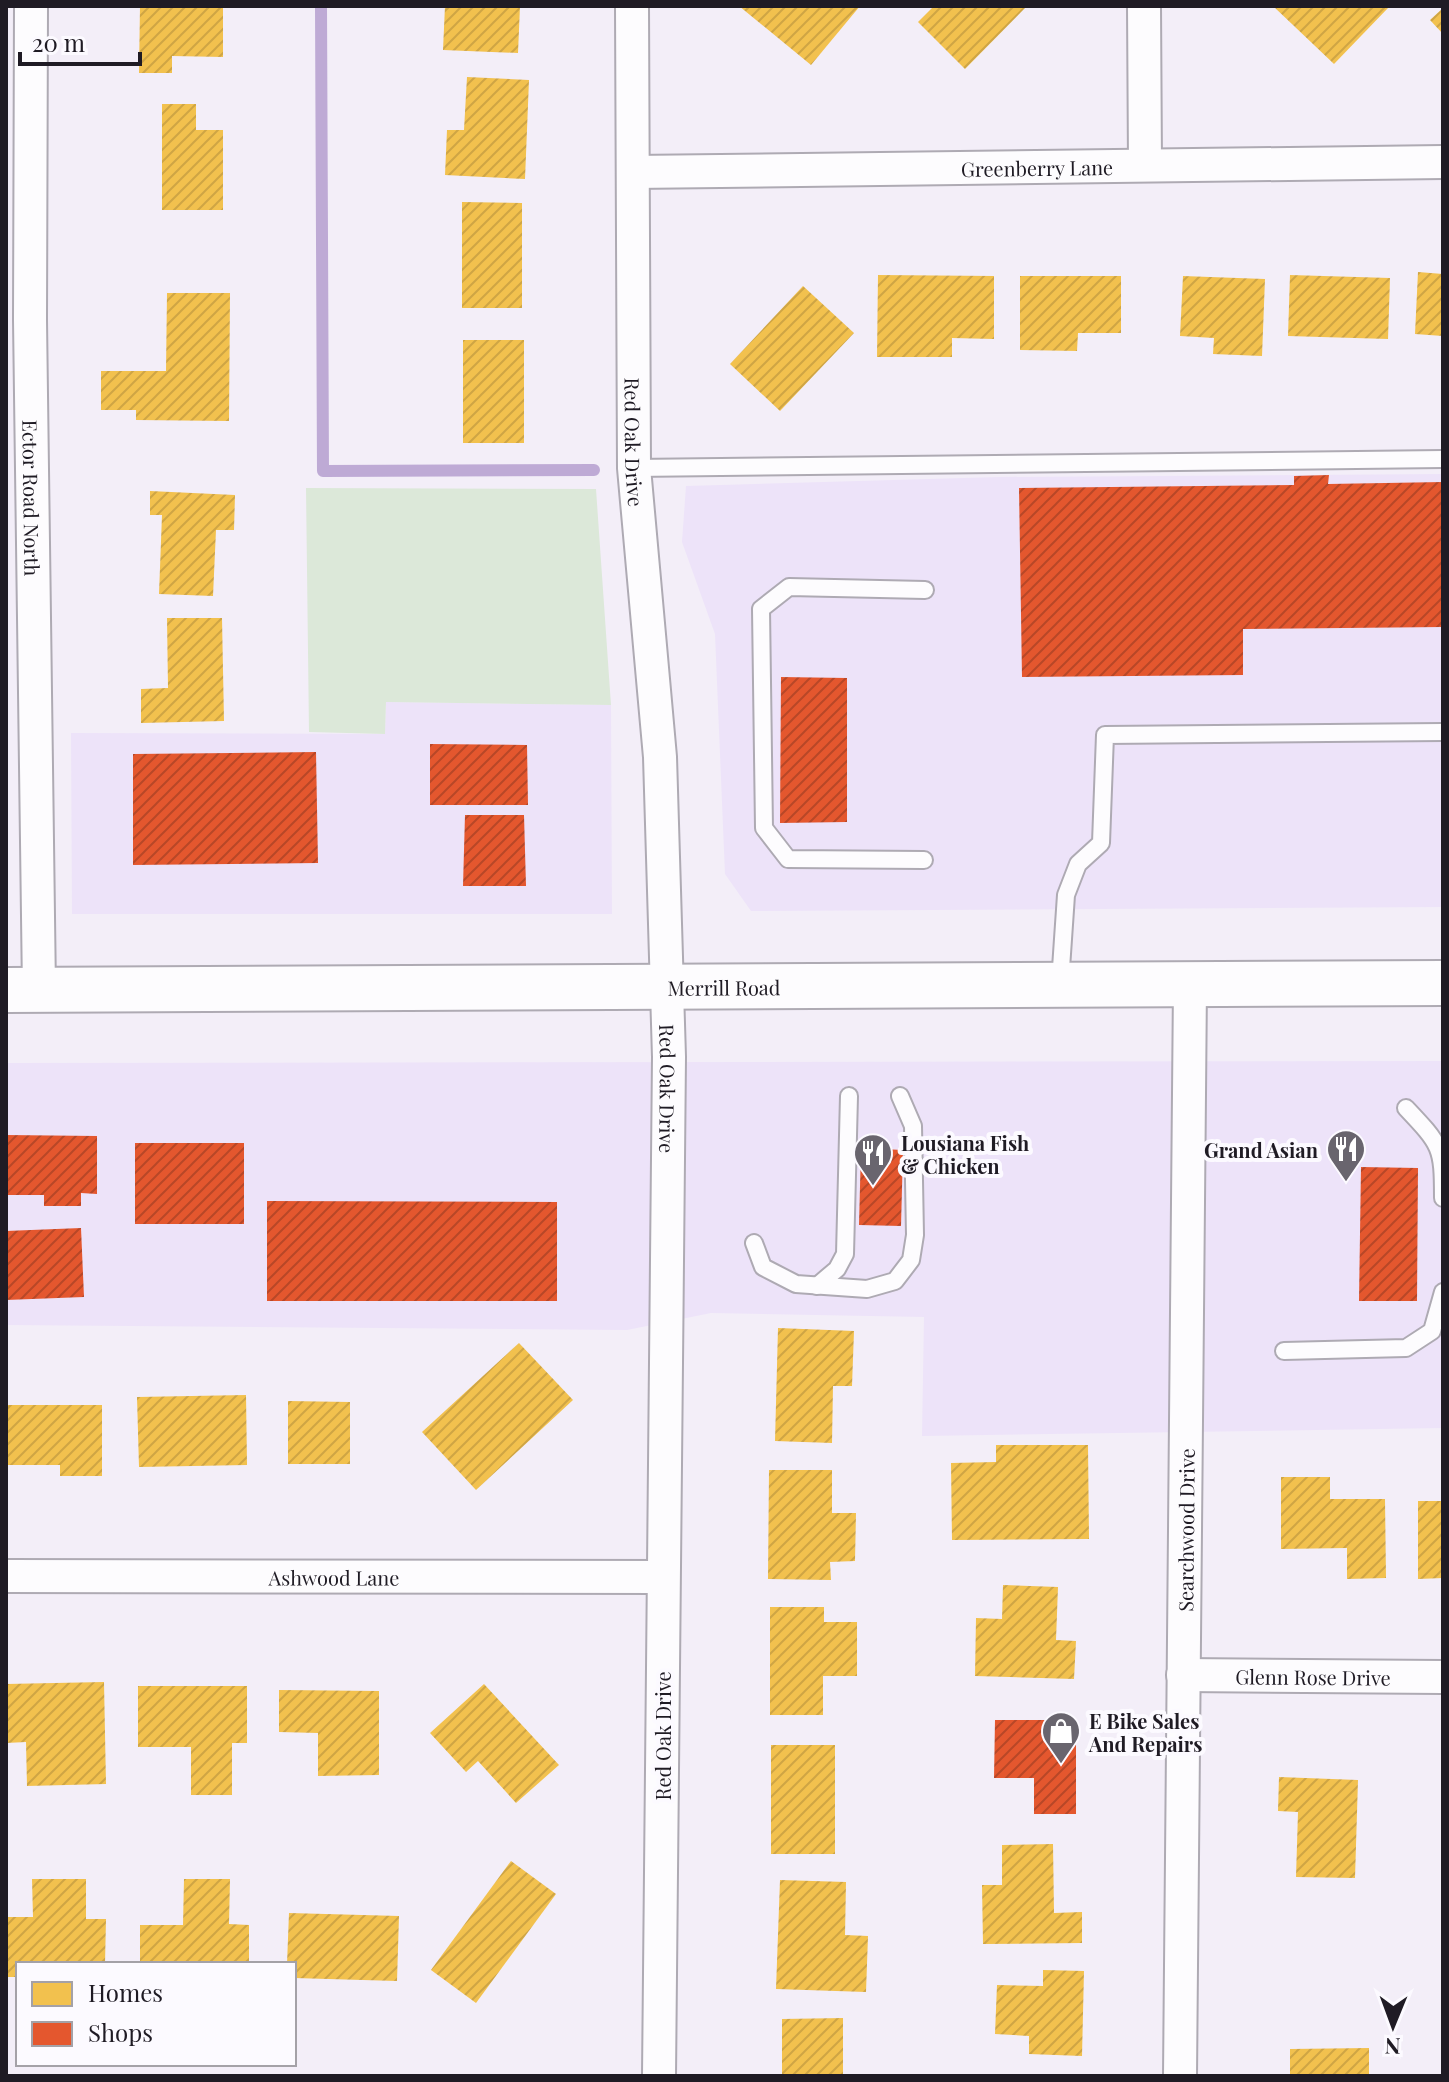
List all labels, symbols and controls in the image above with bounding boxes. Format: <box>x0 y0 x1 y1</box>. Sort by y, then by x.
scale bar <box>20 16 140 66</box>
text: 20 m <box>32 26 85 58</box>
street label: Greenberry Lane <box>961 153 1113 181</box>
street label: Red Oak Drive <box>620 377 651 508</box>
street label: Ector Road North <box>18 420 47 577</box>
street label: Merrill Road <box>667 973 781 1000</box>
street label: Red Oak Drive <box>655 1024 683 1153</box>
restaurant icon: Grand Asian <box>1325 1128 1367 1183</box>
place label: Lousiana Fish & Chicken <box>901 1129 1029 1179</box>
restaurant icon: Lousiana Fish & Chicken <box>852 1132 894 1187</box>
place label: Grand Asian <box>1204 1136 1319 1163</box>
street label: Searchwood Drive <box>1171 1448 1199 1612</box>
street label: Ashwood Lane <box>268 1563 399 1590</box>
street label: Glenn Rose Drive <box>1235 1662 1391 1690</box>
street label: Red Oak Drive <box>649 1671 676 1801</box>
place label: E Bike Sales And Repairs <box>1088 1707 1202 1757</box>
shop icon: E Bike Sales And Repairs <box>1040 1710 1082 1765</box>
legend <box>16 1962 296 2066</box>
text: Homes <box>88 1976 163 2008</box>
north arrow <box>1353 1986 1433 2066</box>
text: Shops <box>88 2016 153 2048</box>
text: N <box>1384 2032 1401 2062</box>

